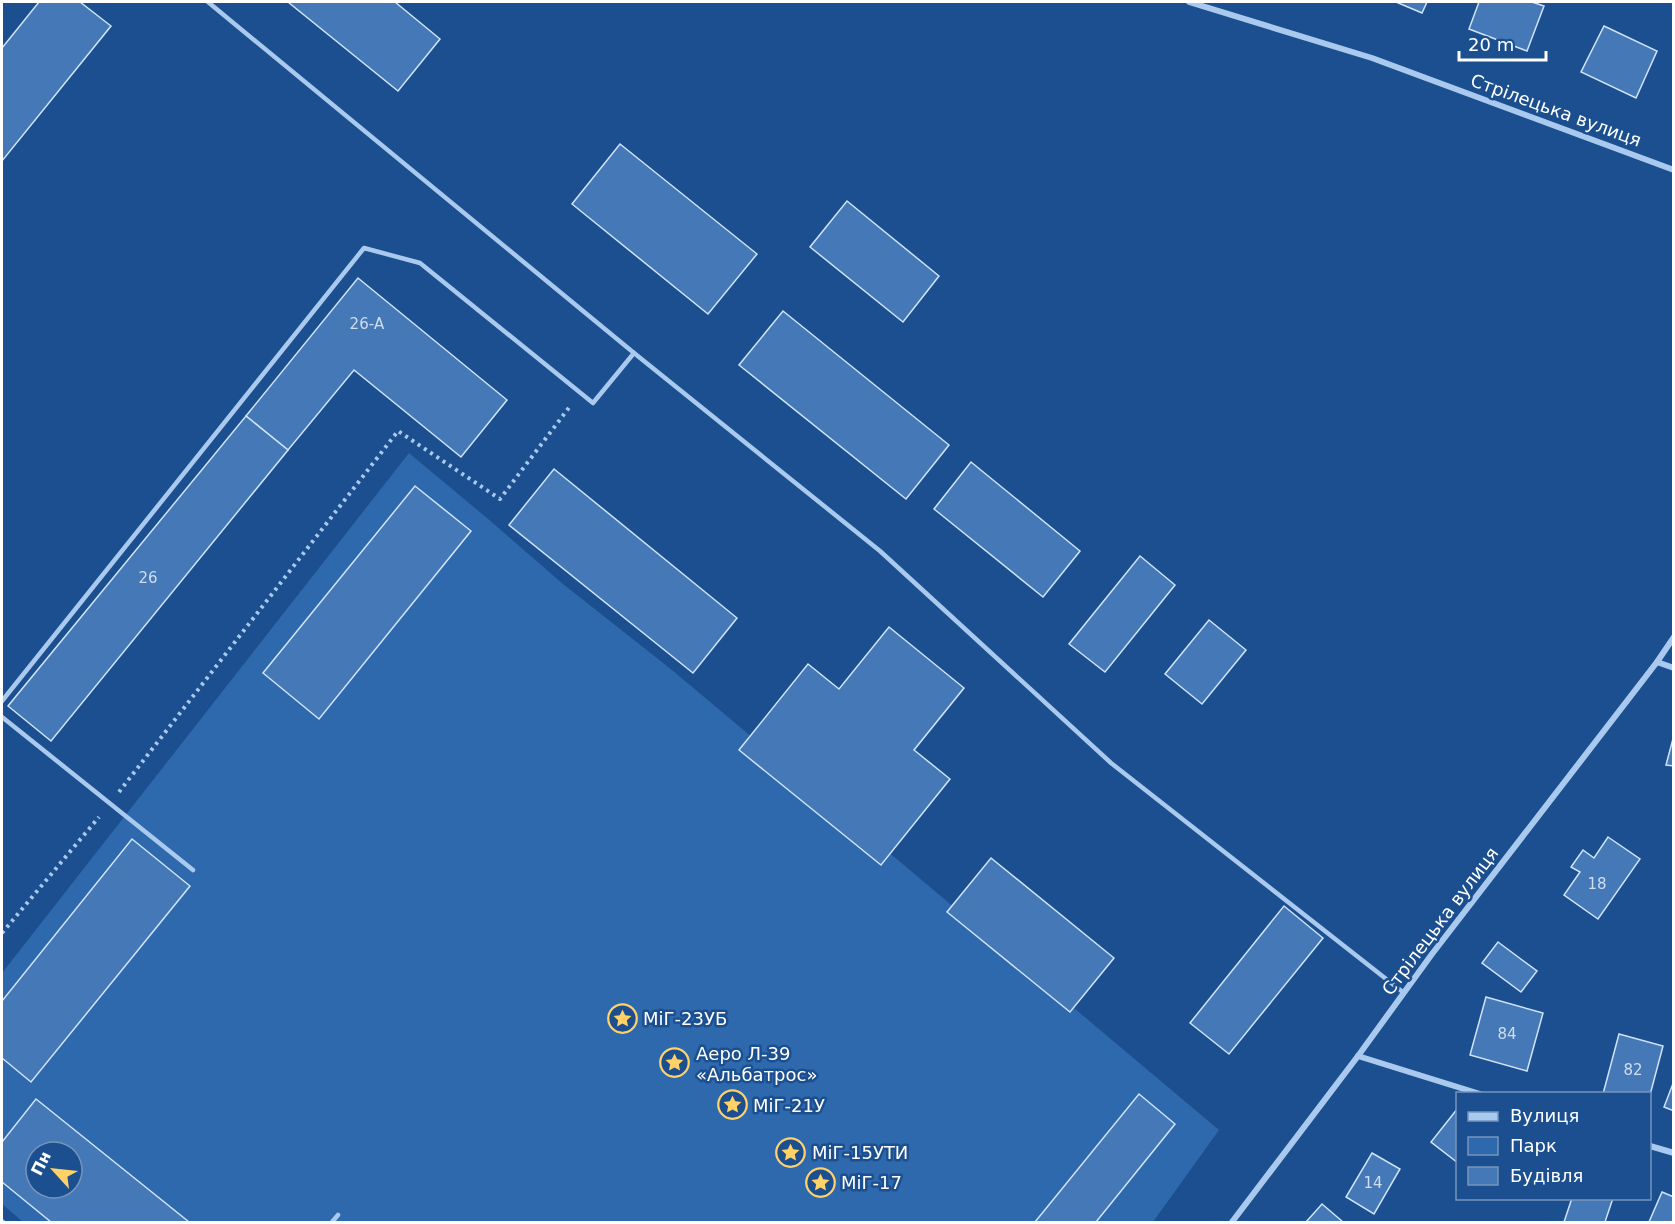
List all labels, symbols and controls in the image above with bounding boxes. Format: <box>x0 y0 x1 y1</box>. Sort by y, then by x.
scale bar <box>1459 24 1546 62</box>
text: 20 m <box>1468 34 1514 55</box>
street label: Стрілецька вулиця <box>1468 69 1644 151</box>
house number: 26-А <box>350 315 385 333</box>
house number: 26 <box>138 569 158 587</box>
street label: Стрілецька вулиця <box>1377 843 1503 999</box>
house number: 18 <box>1587 875 1607 893</box>
place icon: МіГ-23УБ <box>606 1002 638 1034</box>
place label: МіГ-23УБ <box>643 1008 727 1029</box>
house number: 84 <box>1497 1025 1517 1043</box>
place label: Аеро Л-39 «Альбатрос» <box>696 1043 817 1085</box>
place icon: Аеро Л-39 «Альбатрос» <box>659 1047 691 1079</box>
house number: 82 <box>1623 1061 1643 1079</box>
place icon: МіГ-21У <box>716 1089 748 1121</box>
legend <box>1456 1092 1651 1200</box>
place label: МіГ-21У <box>753 1095 825 1116</box>
text: Вулиця <box>1510 1105 1579 1126</box>
text: Парк <box>1510 1135 1557 1156</box>
place icon: МіГ-15УТИ <box>775 1136 807 1168</box>
north arrow <box>24 1140 84 1200</box>
place label: МіГ-15УТИ <box>812 1142 908 1163</box>
text: Пн <box>27 1148 55 1179</box>
text: Будівля <box>1510 1165 1583 1186</box>
place icon: МіГ-17 <box>804 1166 836 1198</box>
place label: МіГ-17 <box>841 1172 902 1193</box>
house number: 14 <box>1363 1174 1383 1192</box>

